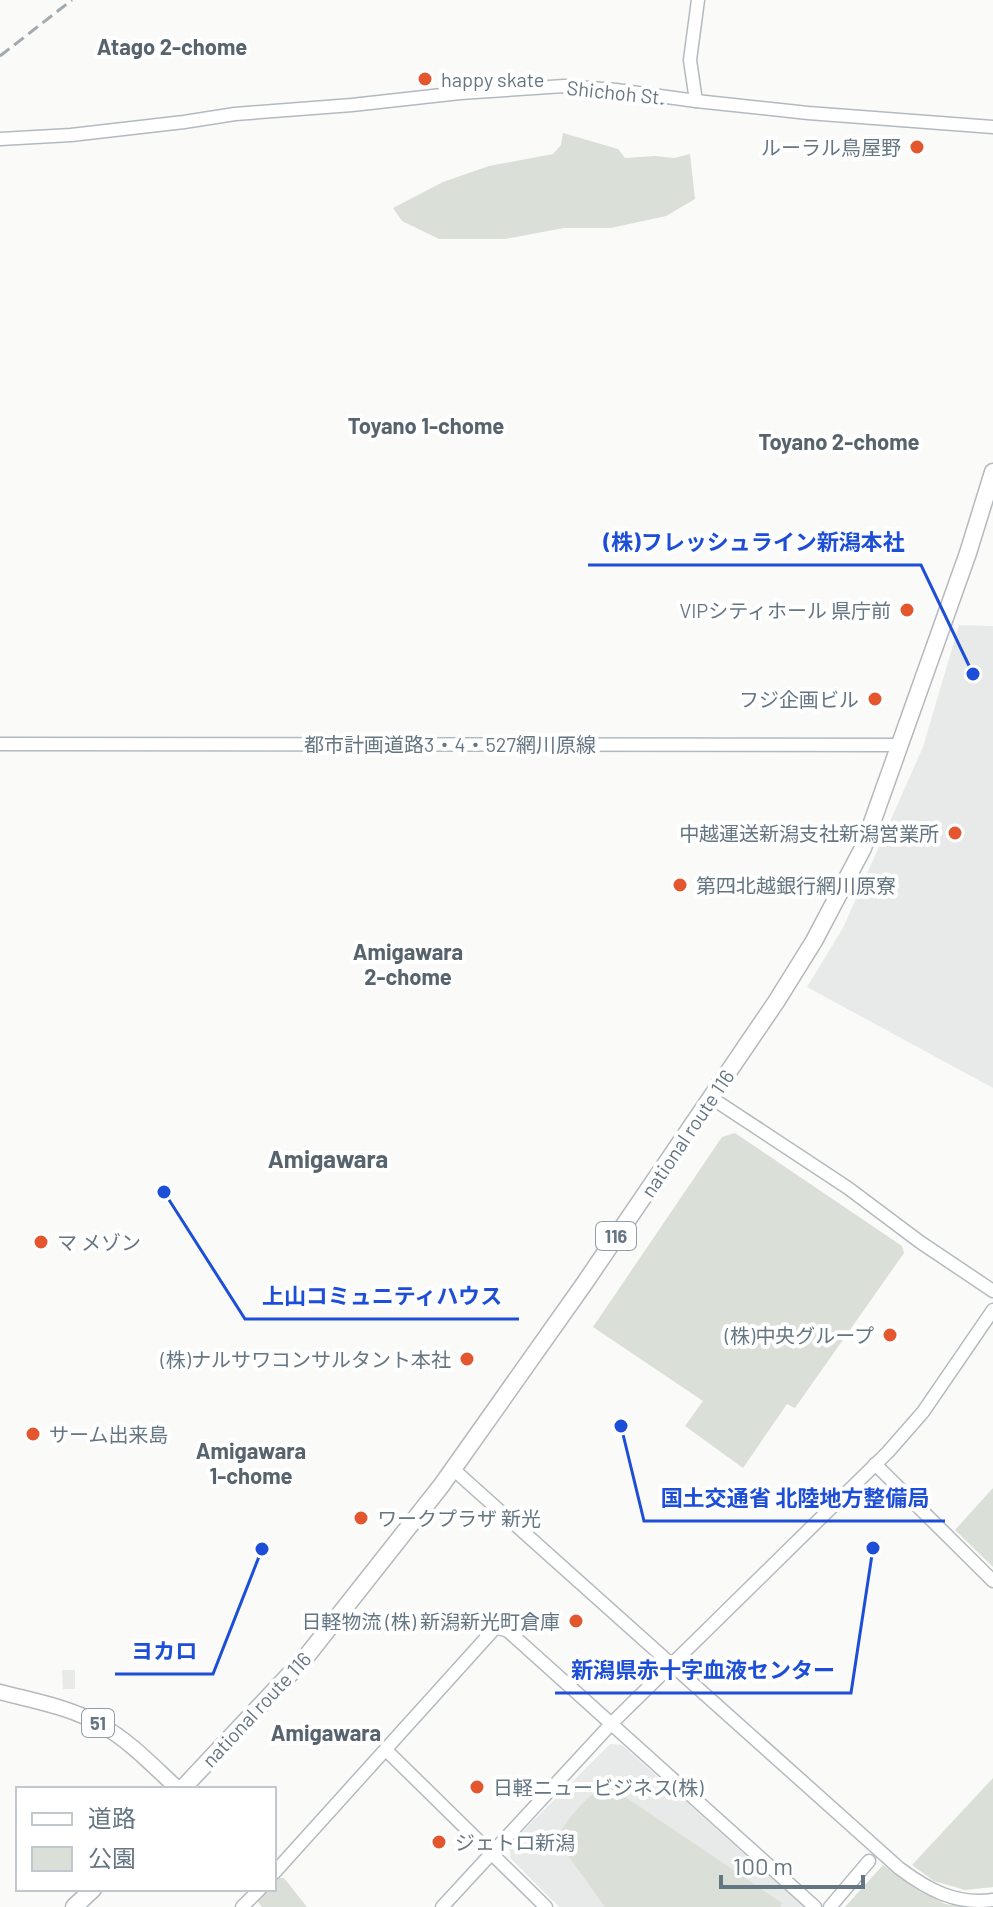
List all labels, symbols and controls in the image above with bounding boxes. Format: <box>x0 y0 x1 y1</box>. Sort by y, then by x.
district label: Atago 2-chome <box>97 33 247 59</box>
place label: happy skate <box>441 67 544 91</box>
marker: happy skate <box>416 70 434 88</box>
street label: Shichoh St. <box>566 75 666 109</box>
place label: ルーラル鳥屋野 <box>761 135 901 159</box>
marker: ルーラル鳥屋野 <box>908 138 926 156</box>
district label: Toyano 1-chome <box>348 412 504 438</box>
district label: Toyano 2-chome <box>758 428 920 454</box>
callout: (株)フレッシュライン新潟本社 <box>588 519 921 565</box>
text: (株)フレッシュライン新潟本社 <box>602 528 905 554</box>
place label: VIPシティホール 県庁前 <box>679 598 891 622</box>
marker: VIPシティホール 県庁前 <box>898 601 916 619</box>
place label: フジ企画ビル <box>739 687 859 711</box>
marker: フジ企画ビル <box>866 690 884 708</box>
street label: 都市計画道路3・4・527網川原線 <box>304 732 596 756</box>
place label: 中越運送新潟支社新潟営業所 <box>679 821 939 845</box>
marker: 中越運送新潟支社新潟営業所 <box>946 824 964 842</box>
place label: 第四北越銀行網川原寮 <box>696 873 896 897</box>
marker: 第四北越銀行網川原寮 <box>671 876 689 894</box>
district label: Amigawara 2-chome <box>353 938 463 989</box>
street label: national route 116 <box>636 1065 738 1201</box>
district label: Amigawara <box>268 1144 388 1173</box>
road number: 116 <box>596 1222 636 1250</box>
place label: マ メゾン <box>57 1230 141 1254</box>
marker: マ メゾン <box>32 1233 50 1251</box>
callout: 上山コミュニティハウス <box>245 1273 519 1319</box>
text: 上山コミュニティハウス <box>262 1282 502 1308</box>
place label: (株)中央グループ <box>724 1323 874 1347</box>
marker: (株)中央グループ <box>881 1326 899 1344</box>
place label: (株)ナルサワコンサルタント本社 <box>160 1347 451 1371</box>
marker: (株)ナルサワコンサルタント本社 <box>458 1350 476 1368</box>
place label: サーム出来島 <box>49 1422 168 1446</box>
marker: サーム出来島 <box>24 1425 42 1443</box>
district label: Amigawara 1-chome <box>196 1437 306 1488</box>
callout: 国土交通省 北陸地方整備局 <box>644 1475 945 1521</box>
text: 国土交通省 北陸地方整備局 <box>661 1484 929 1510</box>
place label: ワークプラザ 新光 <box>377 1506 541 1530</box>
marker: ワークプラザ 新光 <box>352 1509 370 1527</box>
place label: 日軽物流 (株) 新潟新光町倉庫 <box>302 1609 560 1633</box>
marker: 日軽物流 (株) 新潟新光町倉庫 <box>567 1612 585 1630</box>
callout: ヨカロ <box>115 1628 213 1674</box>
text: ヨカロ <box>131 1637 197 1663</box>
street label: national route 116 <box>197 1646 315 1772</box>
callout: 新潟県赤十字血液センター <box>555 1647 851 1693</box>
text: 新潟県赤十字血液センター <box>571 1656 835 1682</box>
road number: 51 <box>82 1709 114 1737</box>
district label: Amigawara <box>271 1719 381 1745</box>
place label: 日軽ニュービジネス(株) <box>493 1775 704 1799</box>
marker: 日軽ニュービジネス(株) <box>468 1778 486 1796</box>
legend <box>16 1787 276 1891</box>
text: 道路 <box>88 1803 136 1832</box>
place label: ジェトロ新潟 <box>455 1830 575 1854</box>
marker: ジェトロ新潟 <box>430 1833 448 1851</box>
scale bar <box>721 1839 863 1889</box>
text: 公園 <box>88 1843 136 1872</box>
text: 100 m <box>733 1851 793 1880</box>

